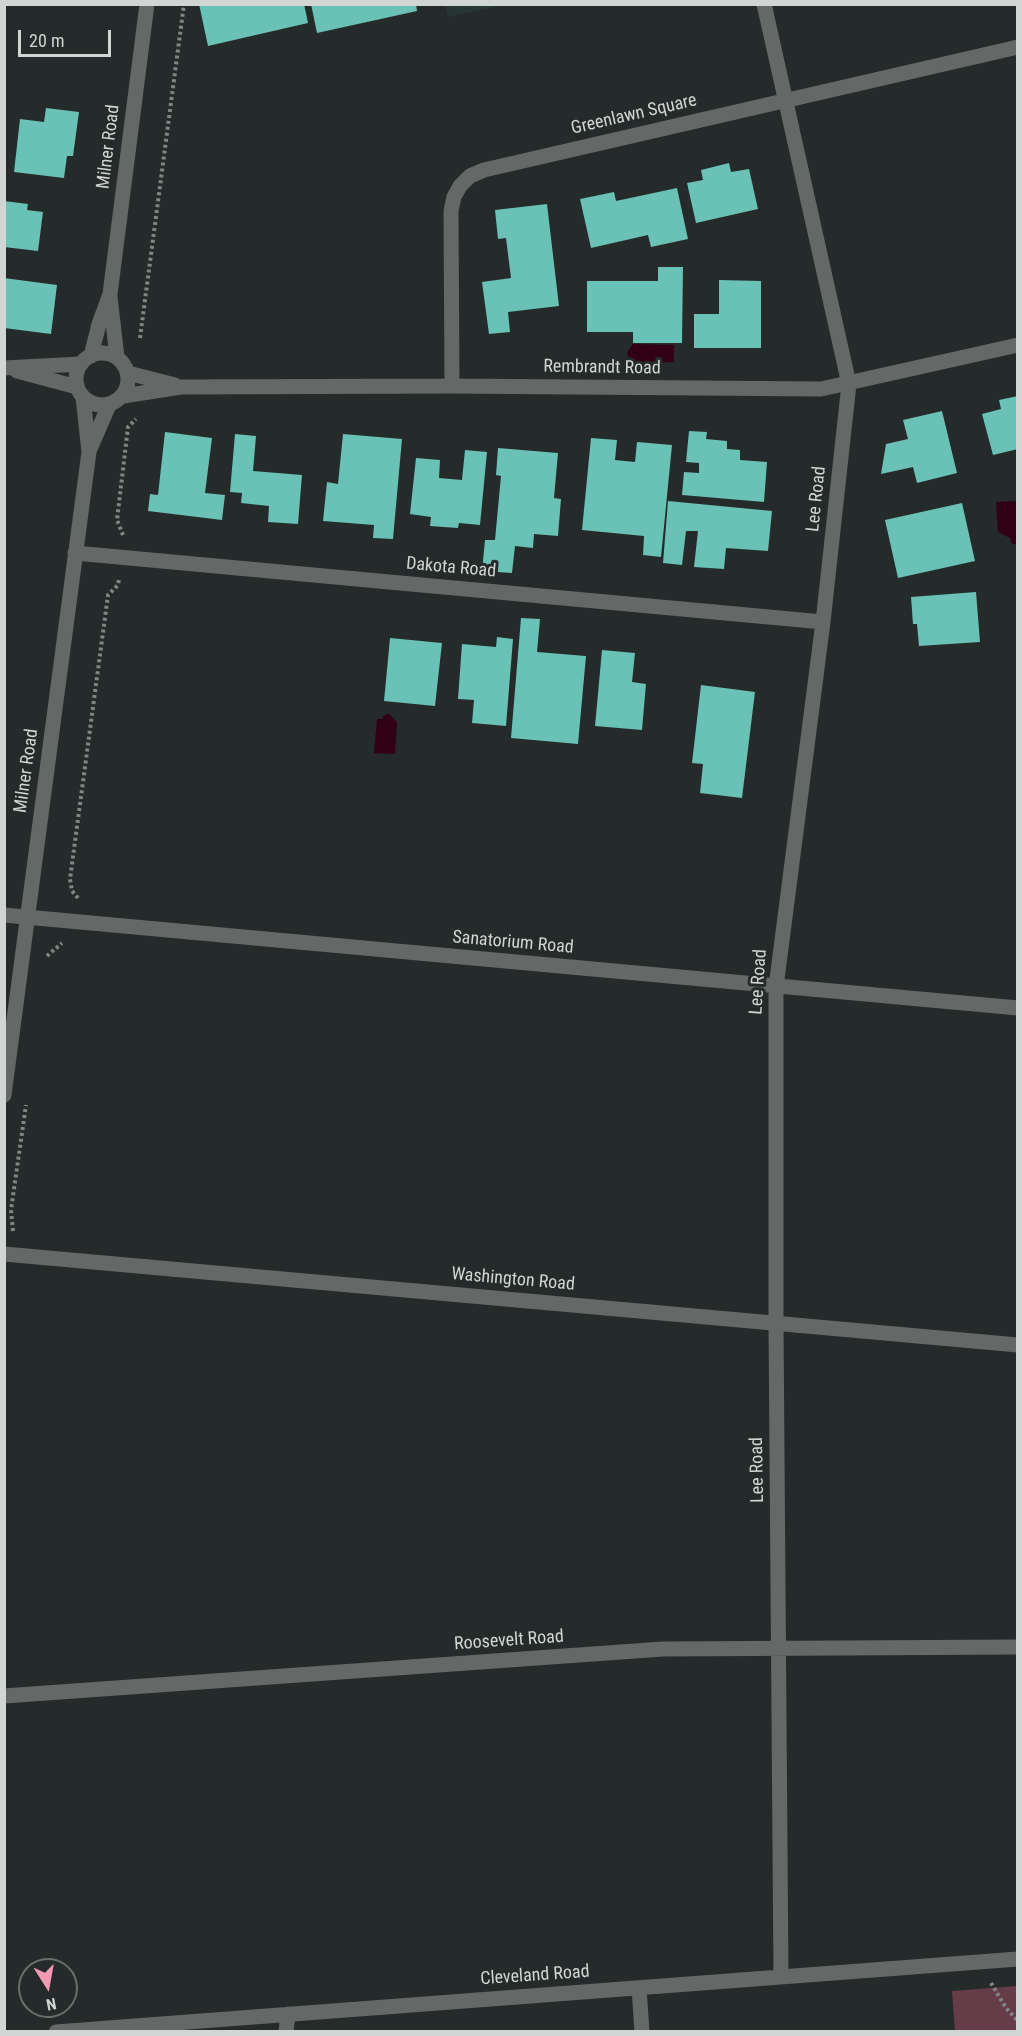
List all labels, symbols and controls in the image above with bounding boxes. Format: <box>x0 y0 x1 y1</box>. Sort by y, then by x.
scale bar <box>21 18 114 56</box>
text: 20 m <box>29 30 64 51</box>
street label: Greenlawn Square <box>569 90 699 140</box>
street label: Milner Road <box>93 104 125 190</box>
street label: Rembrandt Road <box>543 356 661 380</box>
street label: Lee Road <box>803 465 831 533</box>
street label: Dakota Road <box>405 553 497 583</box>
street label: Milner Road <box>10 728 44 814</box>
street label: Sanatorium Road <box>451 927 575 959</box>
street label: Lee Road <box>746 948 772 1016</box>
street label: Washington Road <box>450 1264 576 1296</box>
street label: Lee Road <box>747 1437 769 1503</box>
street label: Roosevelt Road <box>453 1626 565 1656</box>
north arrow <box>18 1958 78 2018</box>
street label: Cleveland Road <box>480 1961 590 1991</box>
text: N <box>45 1994 58 2014</box>

